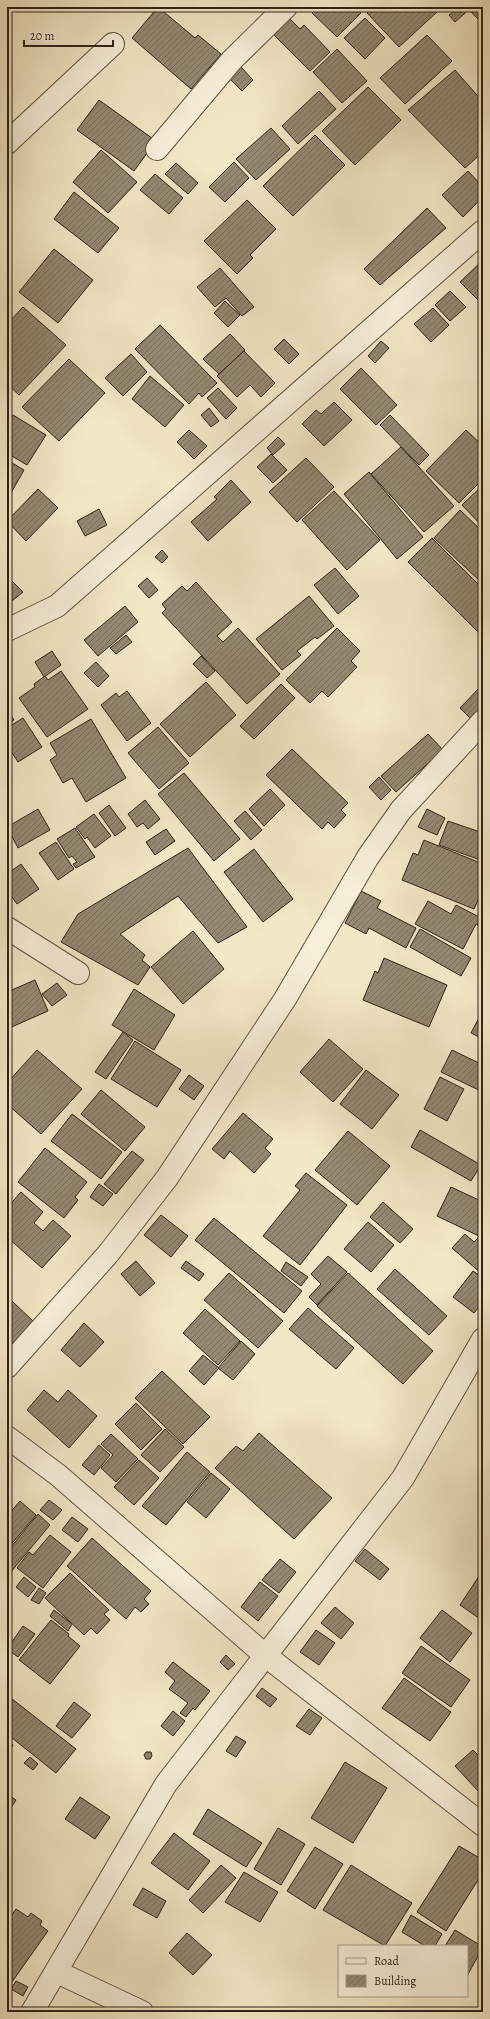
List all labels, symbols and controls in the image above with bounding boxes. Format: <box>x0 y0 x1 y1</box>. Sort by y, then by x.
scale bar <box>24 22 113 48</box>
text: 20 m <box>30 28 54 44</box>
legend <box>338 1945 468 1997</box>
text: Road <box>374 1953 400 1969</box>
text: Building <box>374 1973 416 1989</box>

